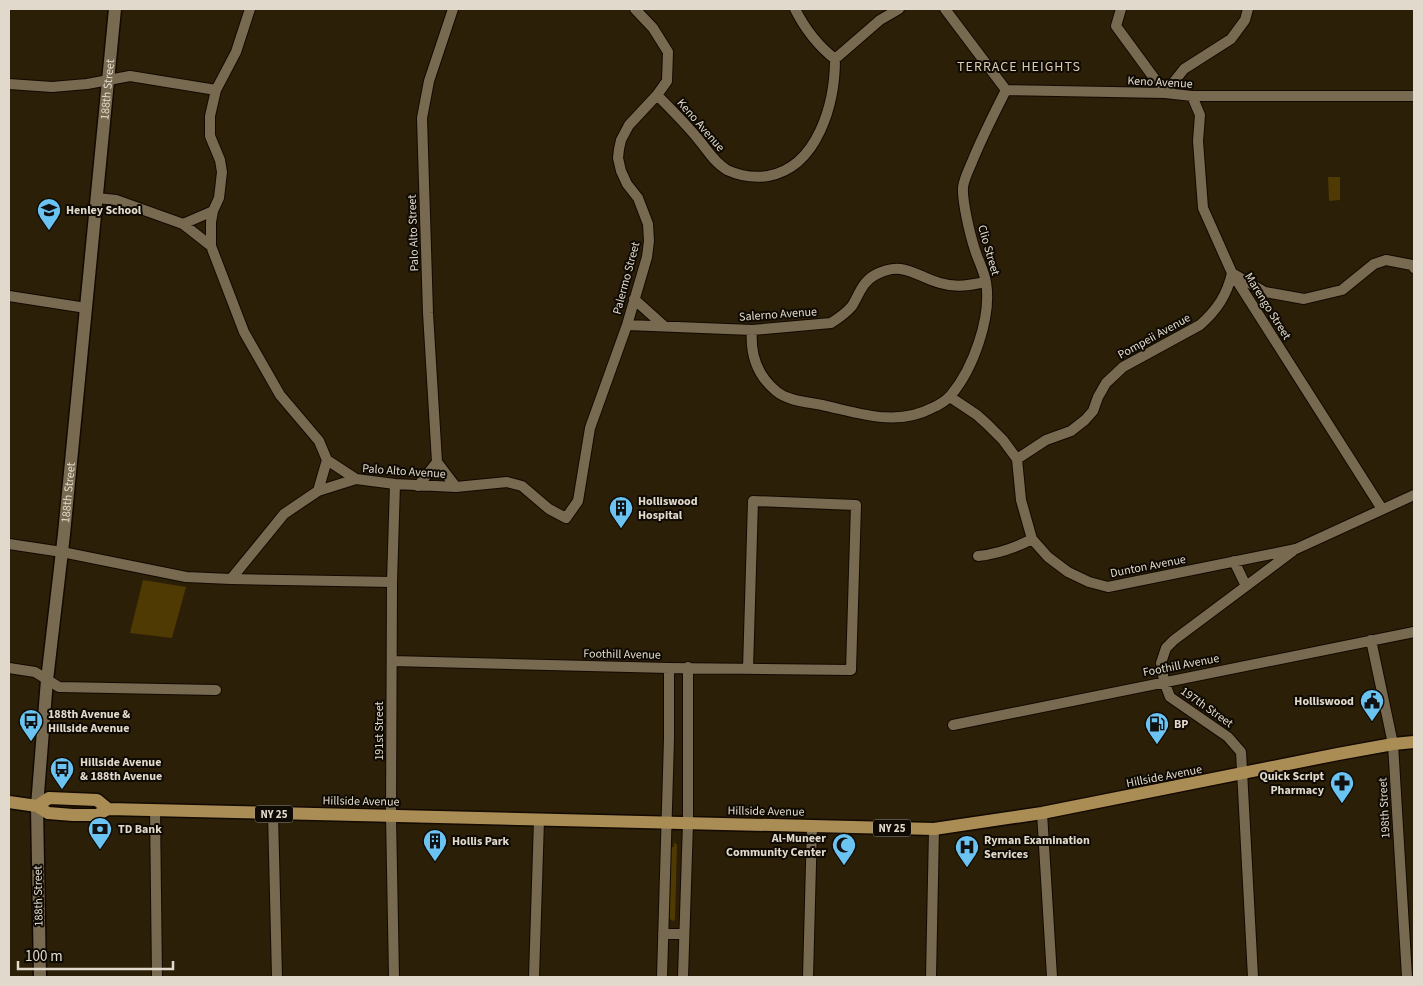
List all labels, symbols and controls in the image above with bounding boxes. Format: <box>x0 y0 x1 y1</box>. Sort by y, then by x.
district label: TERRACE HEIGHTS <box>957 57 1081 77</box>
street label: 188th Street <box>96 58 119 121</box>
street label: Keno Avenue <box>1127 72 1193 93</box>
street label: Keno Avenue <box>673 95 728 156</box>
street label: Palo Alto Street <box>404 194 423 272</box>
school or university icon: Henley School <box>36 197 62 231</box>
place label: Henley School <box>66 202 142 219</box>
street label: Clio Street <box>973 223 1004 277</box>
street label: Palermo Street <box>609 240 644 316</box>
street label: Marengo Street <box>1240 269 1295 343</box>
street label: Salerno Avenue <box>738 303 818 326</box>
street label: Pompeii Avenue <box>1115 309 1194 363</box>
street label: Palo Alto Avenue <box>362 460 446 483</box>
street label: 188th Street <box>57 461 80 524</box>
place label: Holliswood Hospital <box>638 493 698 524</box>
building icon: Holliswood Hospital <box>608 495 634 529</box>
street label: Dunton Avenue <box>1109 551 1187 582</box>
street label: Foothill Avenue <box>583 645 661 664</box>
street label: Foothill Avenue <box>1141 650 1221 681</box>
street label: 197th Street <box>1177 683 1237 732</box>
public building icon: Holliswood <box>1359 688 1385 722</box>
place label: Holliswood <box>1294 693 1354 710</box>
street label: 191st Street <box>371 701 388 761</box>
place label: 188th Avenue & Hillside Avenue <box>48 706 130 737</box>
bus stop icon: 188th Avenue & Hillside Avenue <box>18 708 44 742</box>
fuel station icon: BP <box>1144 711 1170 745</box>
place label: BP <box>1174 716 1188 733</box>
place label: Hillside Avenue & 188th Avenue <box>80 754 162 785</box>
bus stop icon: Hillside Avenue & 188th Avenue <box>49 756 75 790</box>
street label: Hillside Avenue <box>1125 761 1203 792</box>
place label: Quick Script Pharmacy <box>1260 768 1325 799</box>
pharmacy icon: Quick Script Pharmacy <box>1329 770 1355 804</box>
street label: 198th Street <box>1374 777 1395 839</box>
street label: Hillside Avenue <box>322 792 400 811</box>
street label: Hillside Avenue <box>727 802 805 821</box>
road number: NY 25 <box>255 806 293 822</box>
bank icon: TD Bank <box>87 816 113 850</box>
road number: NY 25 <box>873 820 911 836</box>
place label: TD Bank <box>118 821 162 838</box>
building icon: Hollis Park <box>422 828 448 862</box>
place label: Al-Muneer Community Center <box>726 830 826 861</box>
mosque icon: Al-Muneer Community Center <box>831 832 857 866</box>
place label: Ryman Examination Services <box>984 832 1090 863</box>
place label: Hollis Park <box>452 833 509 850</box>
hospital icon: Ryman Examination Services <box>954 834 980 868</box>
street label: 188th Street <box>29 865 48 927</box>
scale bar <box>18 938 172 970</box>
text: 100 m <box>25 946 63 967</box>

